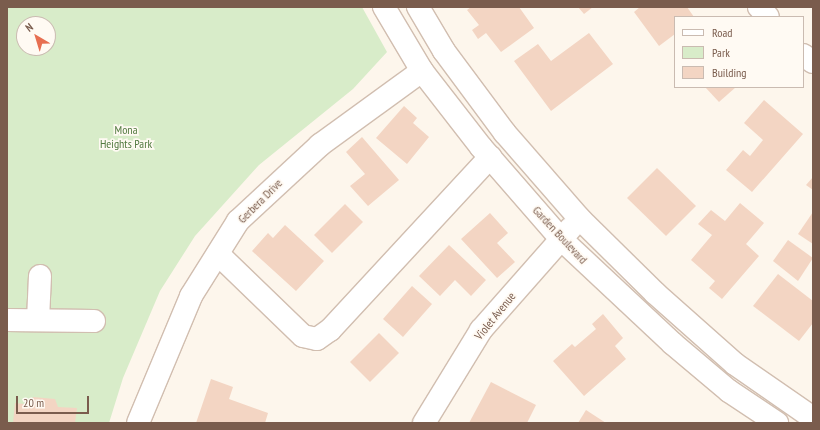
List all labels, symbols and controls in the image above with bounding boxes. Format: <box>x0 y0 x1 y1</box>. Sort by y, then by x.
north arrow <box>16 16 56 56</box>
legend <box>674 16 804 88</box>
text: N <box>23 20 36 35</box>
text: Road <box>712 25 732 40</box>
text: Park <box>712 45 730 60</box>
text: Building <box>712 65 747 80</box>
park label: Mona Heights Park <box>100 123 152 151</box>
street label: Gerbera Drive <box>235 176 285 226</box>
street label: Garden Boulevard <box>530 203 590 267</box>
street label: Violet Avenue <box>471 289 519 343</box>
scale bar <box>18 388 91 414</box>
text: 20 m <box>23 395 44 410</box>

